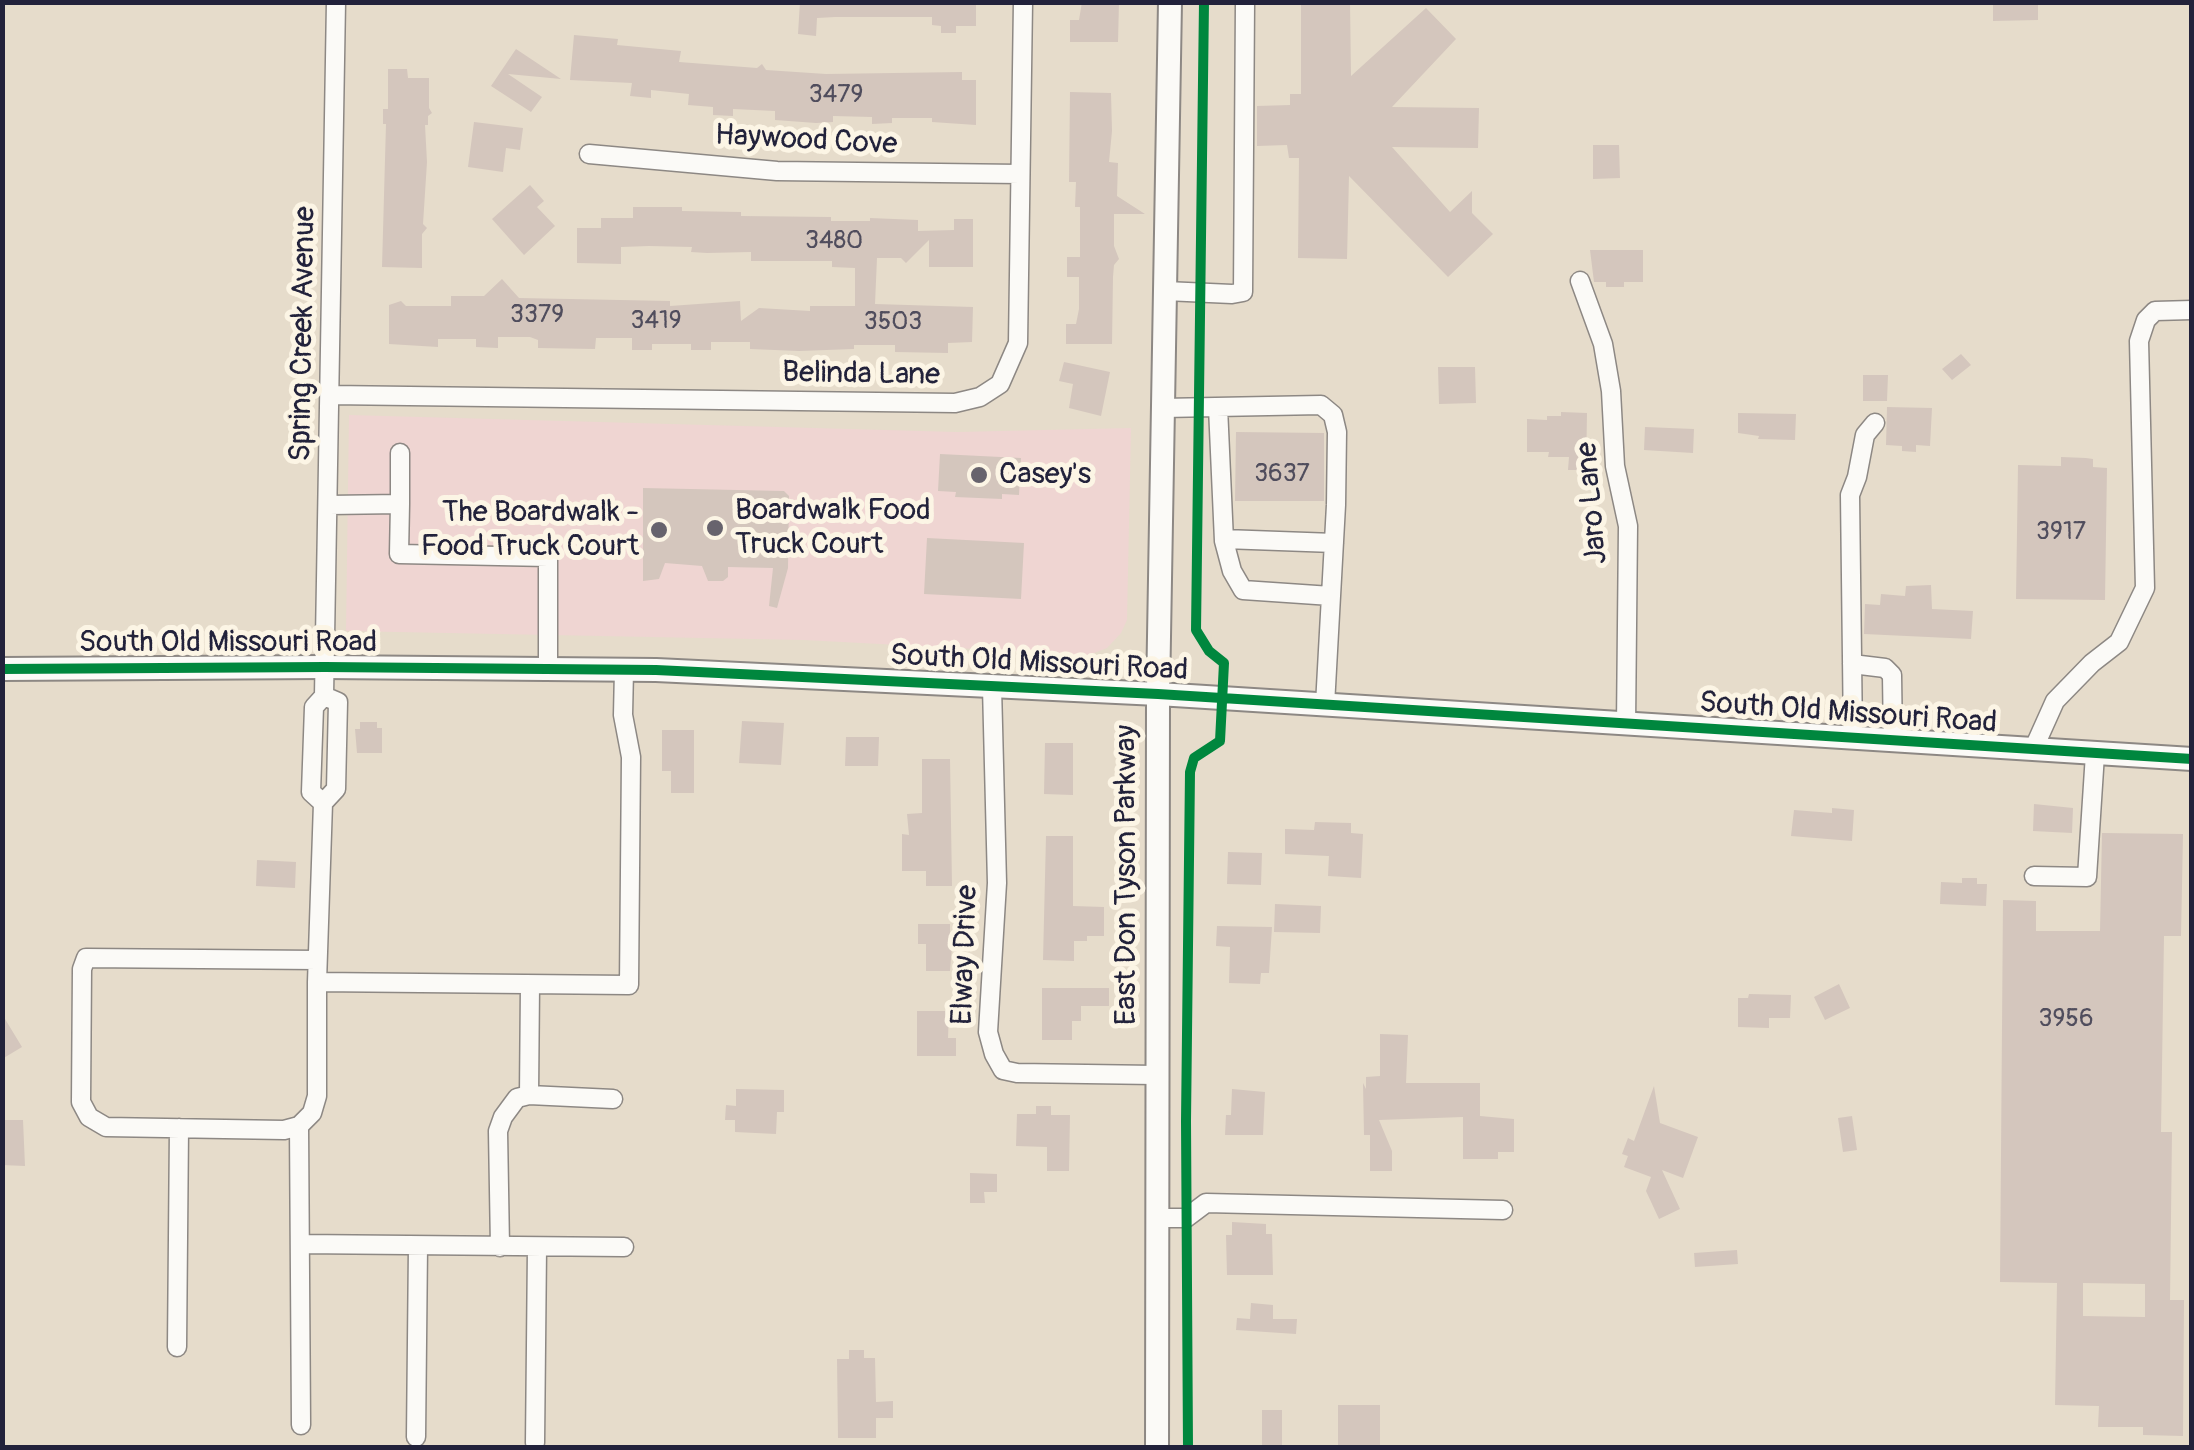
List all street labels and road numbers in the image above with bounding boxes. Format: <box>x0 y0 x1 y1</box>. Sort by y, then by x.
street label: Haywood Cove <box>714 118 898 164</box>
street label: Spring Creek Avenue <box>284 206 324 462</box>
street label: Belinda Lane <box>782 356 940 394</box>
street label: Jaro Lane <box>1570 440 1616 566</box>
street label: South Old Missouri Road <box>79 625 377 661</box>
street label: South Old Missouri Road <box>889 638 1189 690</box>
street label: South Old Missouri Road <box>1698 686 1998 742</box>
street label: East Don Tyson Parkway <box>1109 725 1145 1025</box>
street label: Elway Drive <box>946 884 986 1026</box>

